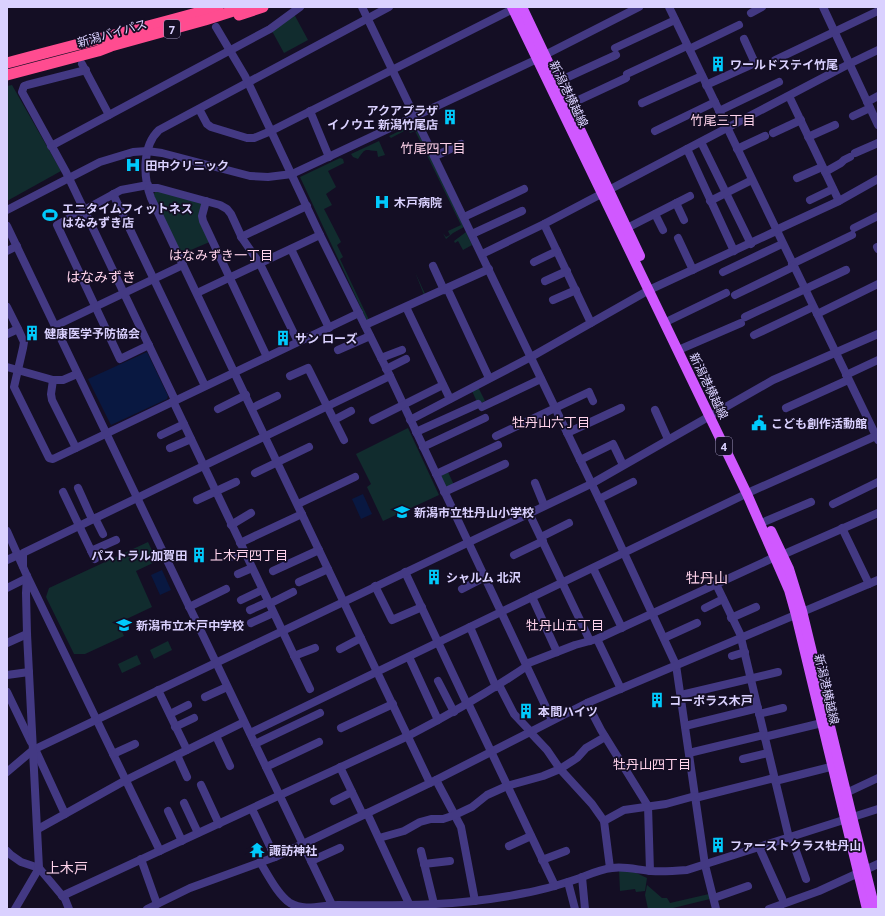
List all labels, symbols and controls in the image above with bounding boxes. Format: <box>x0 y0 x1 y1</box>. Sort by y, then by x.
street label: 新潟バイパス <box>75 15 149 51</box>
road number: 7 <box>164 20 180 38</box>
building icon: ワールドステイ竹尾 <box>709 55 727 73</box>
place label: ワールドステイ竹尾 <box>730 56 838 73</box>
street label: 新潟港横越線 <box>546 58 592 130</box>
place label: アクアプラザ イノウエ 新潟竹尾店 <box>327 102 438 133</box>
building icon: アクアプラザ イノウエ 新潟竹尾店 <box>441 108 459 126</box>
district label: 竹尾三丁目 <box>690 111 756 129</box>
district label: 竹尾四丁目 <box>400 139 466 157</box>
hospital icon: 田中クリニック <box>124 156 142 174</box>
place label: 田中クリニック <box>145 157 229 174</box>
hospital icon: 木戸病院 <box>373 193 391 211</box>
place label: 木戸病院 <box>394 194 442 211</box>
place label: エニタイムフィットネス はなみずき店 <box>62 200 193 231</box>
sports icon: エニタイムフィットネス はなみずき店 <box>41 206 59 224</box>
district label: はなみずき一丁目 <box>169 246 273 264</box>
district label: はなみずき <box>66 267 136 286</box>
building icon: 健康医学予防協会 <box>23 324 41 342</box>
place label: 健康医学予防協会 <box>44 325 140 342</box>
building icon: サン ローズ <box>274 329 292 347</box>
place label: サン ローズ <box>295 330 358 347</box>
street label: 新潟港横越線 <box>686 350 732 422</box>
district label: 牡丹山六丁目 <box>512 413 590 431</box>
public building icon: こども創作活動館 <box>750 414 768 432</box>
place label: こども創作活動館 <box>771 415 867 432</box>
road number: 4 <box>716 437 732 455</box>
school or university icon: 新潟市立牡丹山小学校 <box>393 503 411 521</box>
place label: 新潟市立牡丹山小学校 <box>414 504 534 521</box>
building icon: パストラル加賀田 <box>190 546 208 564</box>
district label: 上木戸四丁目 <box>210 546 288 564</box>
place label: パストラル加賀田 <box>91 547 187 564</box>
building icon: シャルム 北沢 <box>425 568 443 586</box>
district label: 牡丹山 <box>686 568 728 587</box>
place label: シャルム 北沢 <box>446 569 521 586</box>
school or university icon: 新潟市立木戸中学校 <box>115 616 133 634</box>
district label: 牡丹山五丁目 <box>526 616 604 634</box>
place label: 新潟市立木戸中学校 <box>136 617 244 634</box>
street label: 新潟港横越線 <box>811 652 843 726</box>
building icon: コーポラス木戸 <box>648 691 666 709</box>
place label: コーポラス木戸 <box>669 692 753 709</box>
building icon: 本間ハイツ <box>517 702 535 720</box>
place label: 本間ハイツ <box>538 703 598 720</box>
district label: 牡丹山四丁目 <box>613 755 691 773</box>
building icon: ファーストクラス牡丹山 <box>709 836 727 854</box>
place label: ファーストクラス牡丹山 <box>730 837 861 854</box>
temple icon: 諏訪神社 <box>248 841 266 859</box>
place label: 諏訪神社 <box>269 842 317 859</box>
district label: 上木戸 <box>46 858 88 877</box>

